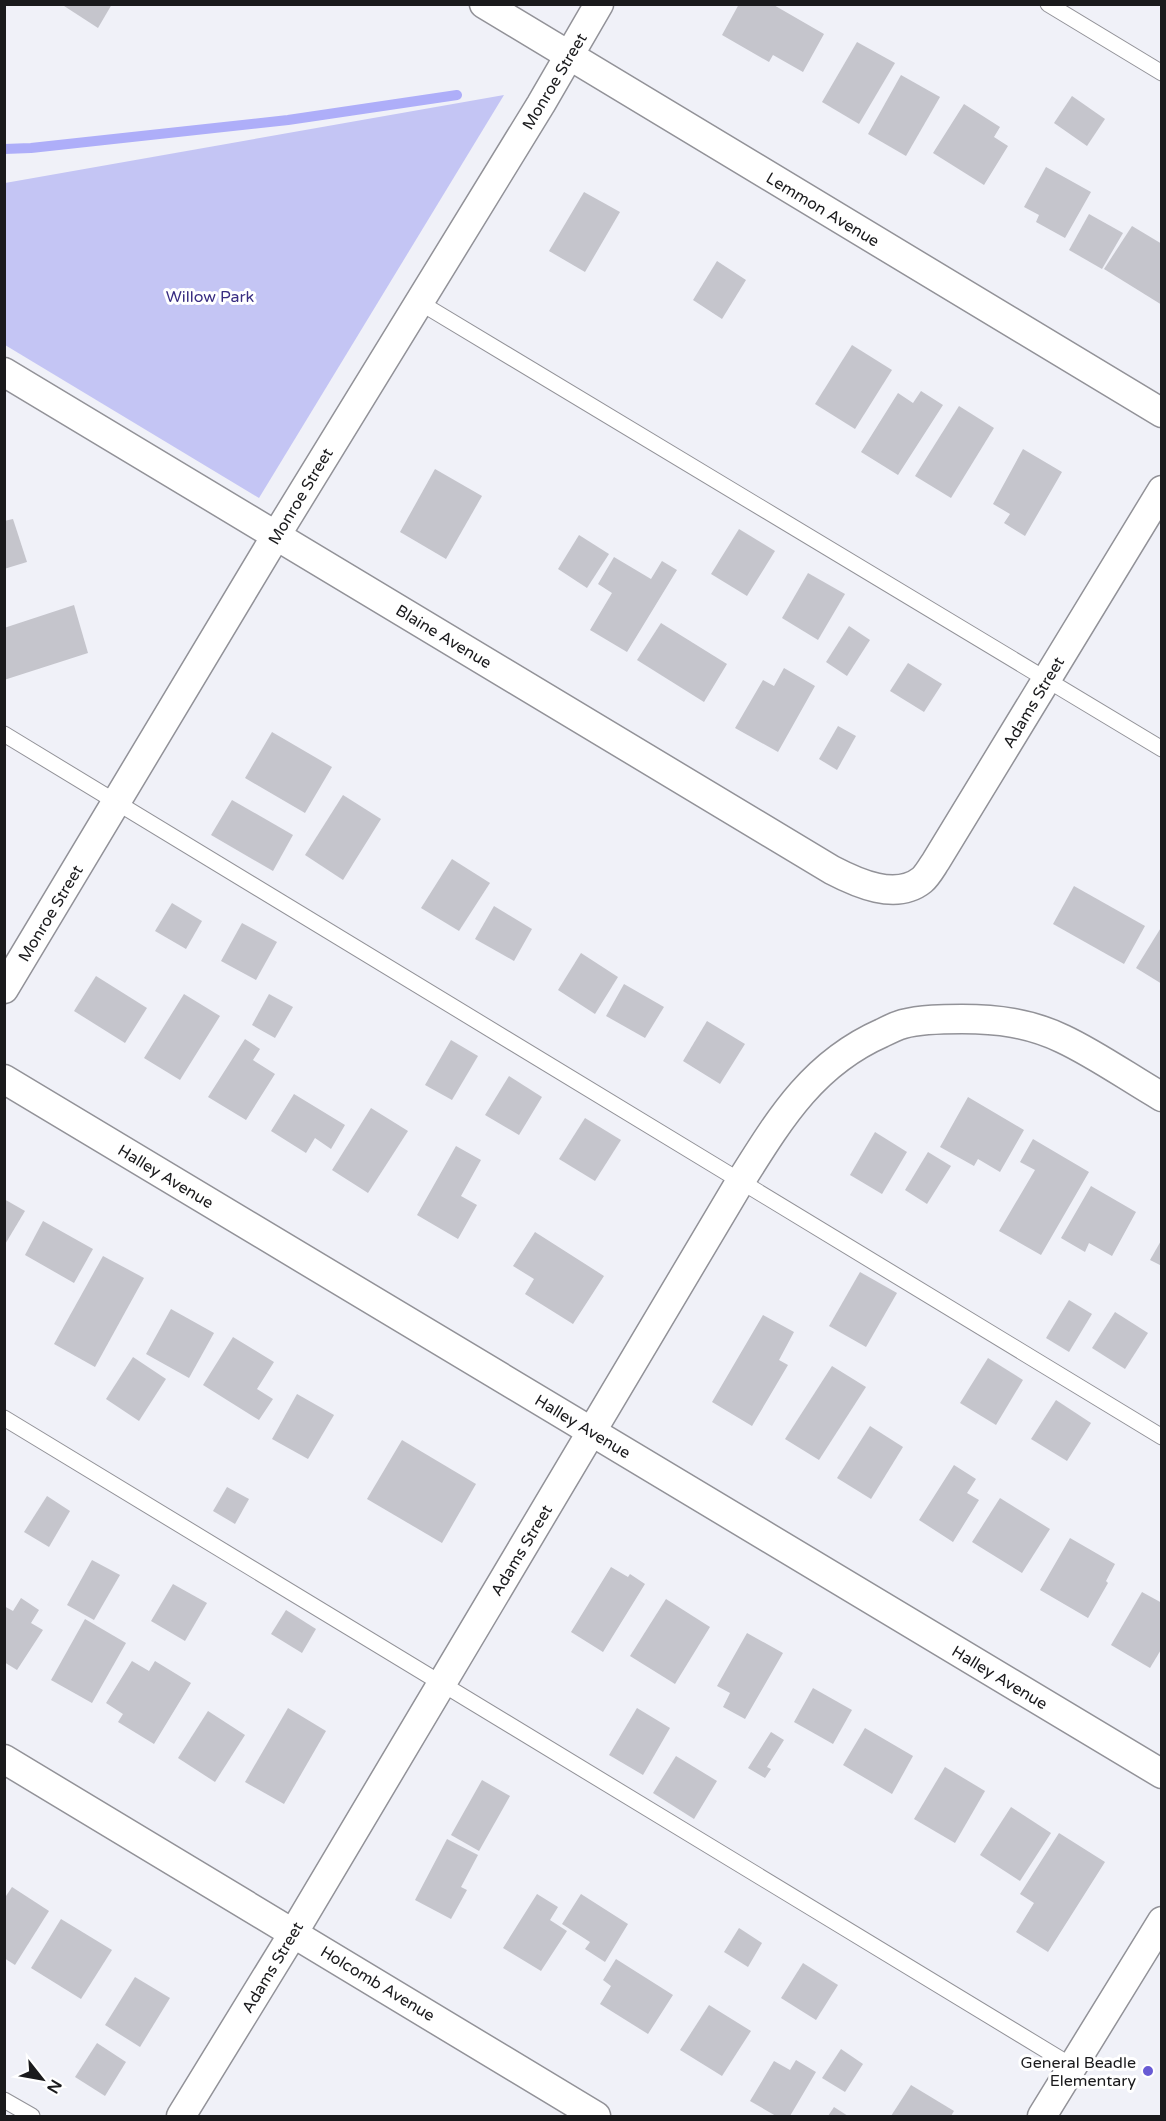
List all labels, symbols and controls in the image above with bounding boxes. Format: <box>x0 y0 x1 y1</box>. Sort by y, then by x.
street label: Monroe Street <box>518 30 592 133</box>
street label: Lemmon Avenue <box>762 168 883 252</box>
park label: Willow Park <box>166 287 255 307</box>
street label: Monroe Street <box>264 445 338 548</box>
street label: Blaine Avenue <box>392 600 495 673</box>
street label: Adams Street <box>999 653 1069 752</box>
street label: Monroe Street <box>14 862 88 965</box>
street label: Halley Avenue <box>114 1140 217 1213</box>
street label: Halley Avenue <box>531 1390 634 1463</box>
street label: Adams Street <box>487 1501 557 1600</box>
street label: Halley Avenue <box>948 1641 1051 1714</box>
street label: Adams Street <box>238 1918 308 2017</box>
street label: Holcomb Avenue <box>317 1942 438 2026</box>
north arrow <box>12 2049 72 2109</box>
place label: General Beadle Elementary <box>1021 2053 1136 2091</box>
marker: General Beadle Elementary <box>1141 2064 1155 2078</box>
text: N <box>42 2076 66 2097</box>

